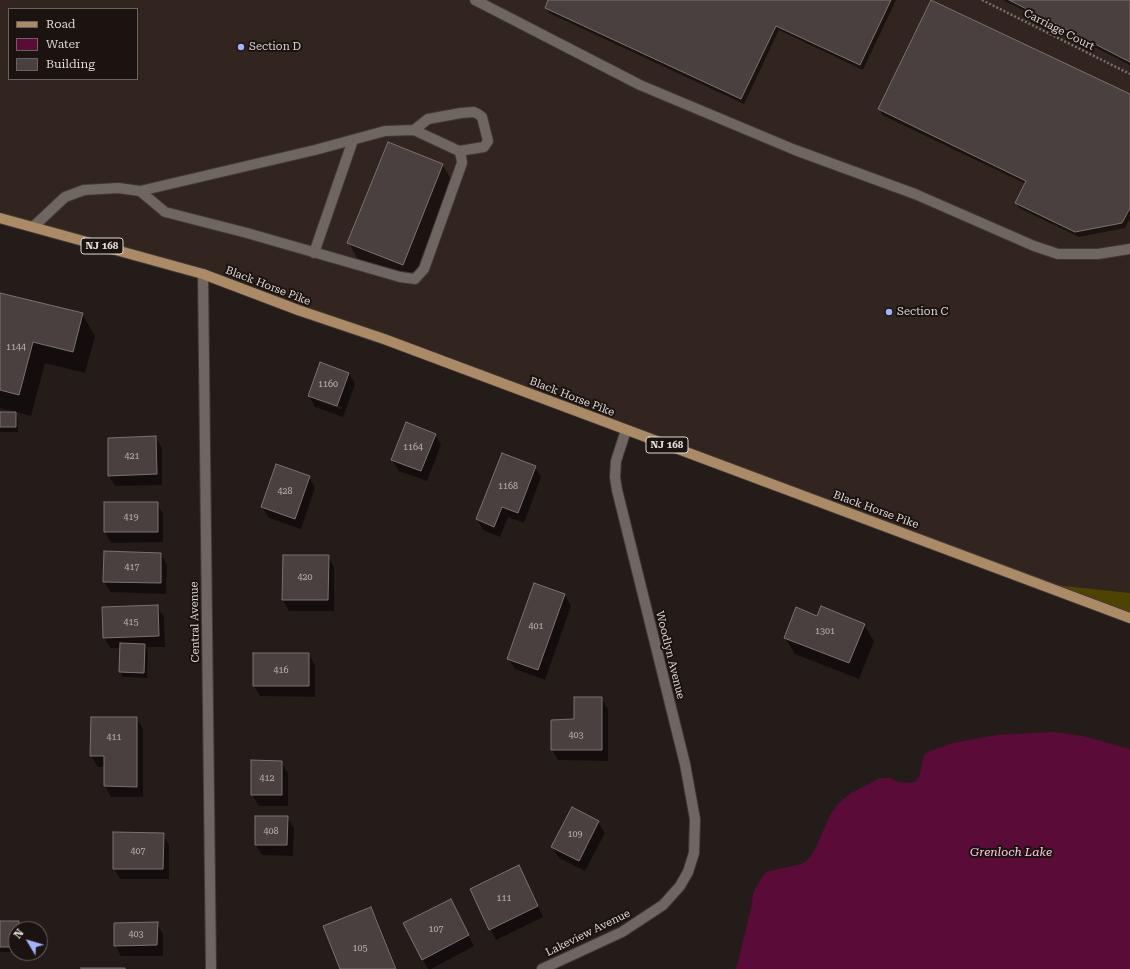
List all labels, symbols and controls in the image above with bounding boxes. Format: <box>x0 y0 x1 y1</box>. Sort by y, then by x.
street label: Carriage Court <box>1021 7 1097 53</box>
legend <box>8 8 138 80</box>
text: Road <box>46 17 75 31</box>
text: Water <box>46 37 80 51</box>
place label: Section D <box>249 40 301 54</box>
marker: Section D <box>236 42 246 52</box>
text: Building <box>46 57 95 71</box>
road number: NJ 168 <box>81 238 123 254</box>
street label: Black Horse Pike <box>224 264 312 308</box>
place label: Section C <box>897 305 948 319</box>
marker: Section C <box>884 307 894 317</box>
house number: 1144 <box>6 342 26 352</box>
street label: Black Horse Pike <box>528 375 616 419</box>
house number: 1160 <box>318 379 338 389</box>
road number: NJ 168 <box>646 437 688 453</box>
house number: 1164 <box>403 442 423 452</box>
house number: 421 <box>124 451 140 461</box>
house number: 1168 <box>498 481 518 491</box>
house number: 428 <box>277 486 293 496</box>
street label: Black Horse Pike <box>831 488 921 532</box>
house number: 419 <box>123 512 139 522</box>
house number: 417 <box>124 562 140 572</box>
house number: 420 <box>297 572 313 582</box>
street label: Central Avenue <box>188 581 202 663</box>
street label: Woodlyn Avenue <box>653 610 687 700</box>
house number: 415 <box>123 617 139 627</box>
house number: 401 <box>528 621 544 631</box>
house number: 1301 <box>815 626 835 636</box>
house number: 416 <box>273 665 289 675</box>
house number: 403 <box>568 730 584 740</box>
house number: 411 <box>106 732 122 742</box>
house number: 412 <box>259 773 275 783</box>
house number: 408 <box>263 826 279 836</box>
house number: 109 <box>567 829 583 839</box>
water label: Grenloch Lake <box>970 845 1052 859</box>
house number: 407 <box>130 846 146 856</box>
house number: 111 <box>496 893 512 903</box>
street label: Lakeview Avenue <box>544 907 632 959</box>
north arrow <box>8 921 48 961</box>
house number: 107 <box>428 924 444 934</box>
text: N <box>11 927 27 941</box>
house number: 403 <box>128 929 144 939</box>
house number: 105 <box>352 943 368 953</box>

